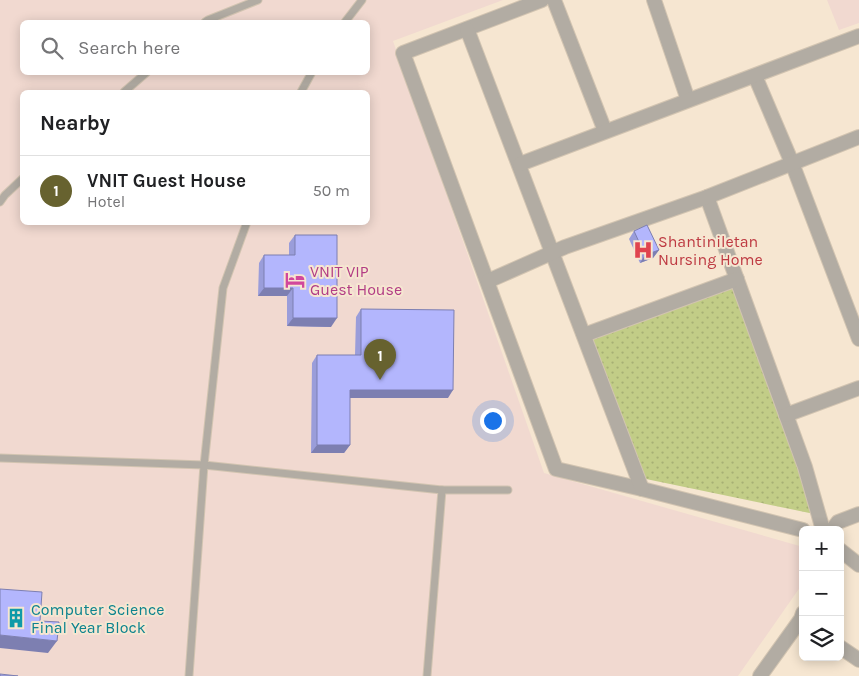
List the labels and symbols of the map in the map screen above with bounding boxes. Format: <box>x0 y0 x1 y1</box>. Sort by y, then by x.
place label: Shantiniletan Nursing Home <box>658 232 763 269</box>
hospital icon: Shantiniletan Nursing Home <box>632 239 654 261</box>
place label: VNIT VIP Guest House <box>310 262 402 299</box>
hotel icon: VNIT VIP Guest House <box>284 269 306 291</box>
pin: 1 <box>364 339 396 380</box>
your location <box>480 408 506 434</box>
place label: Computer Science Final Year Block <box>31 600 164 637</box>
building icon: Computer Science Final Year Block <box>5 607 27 629</box>

